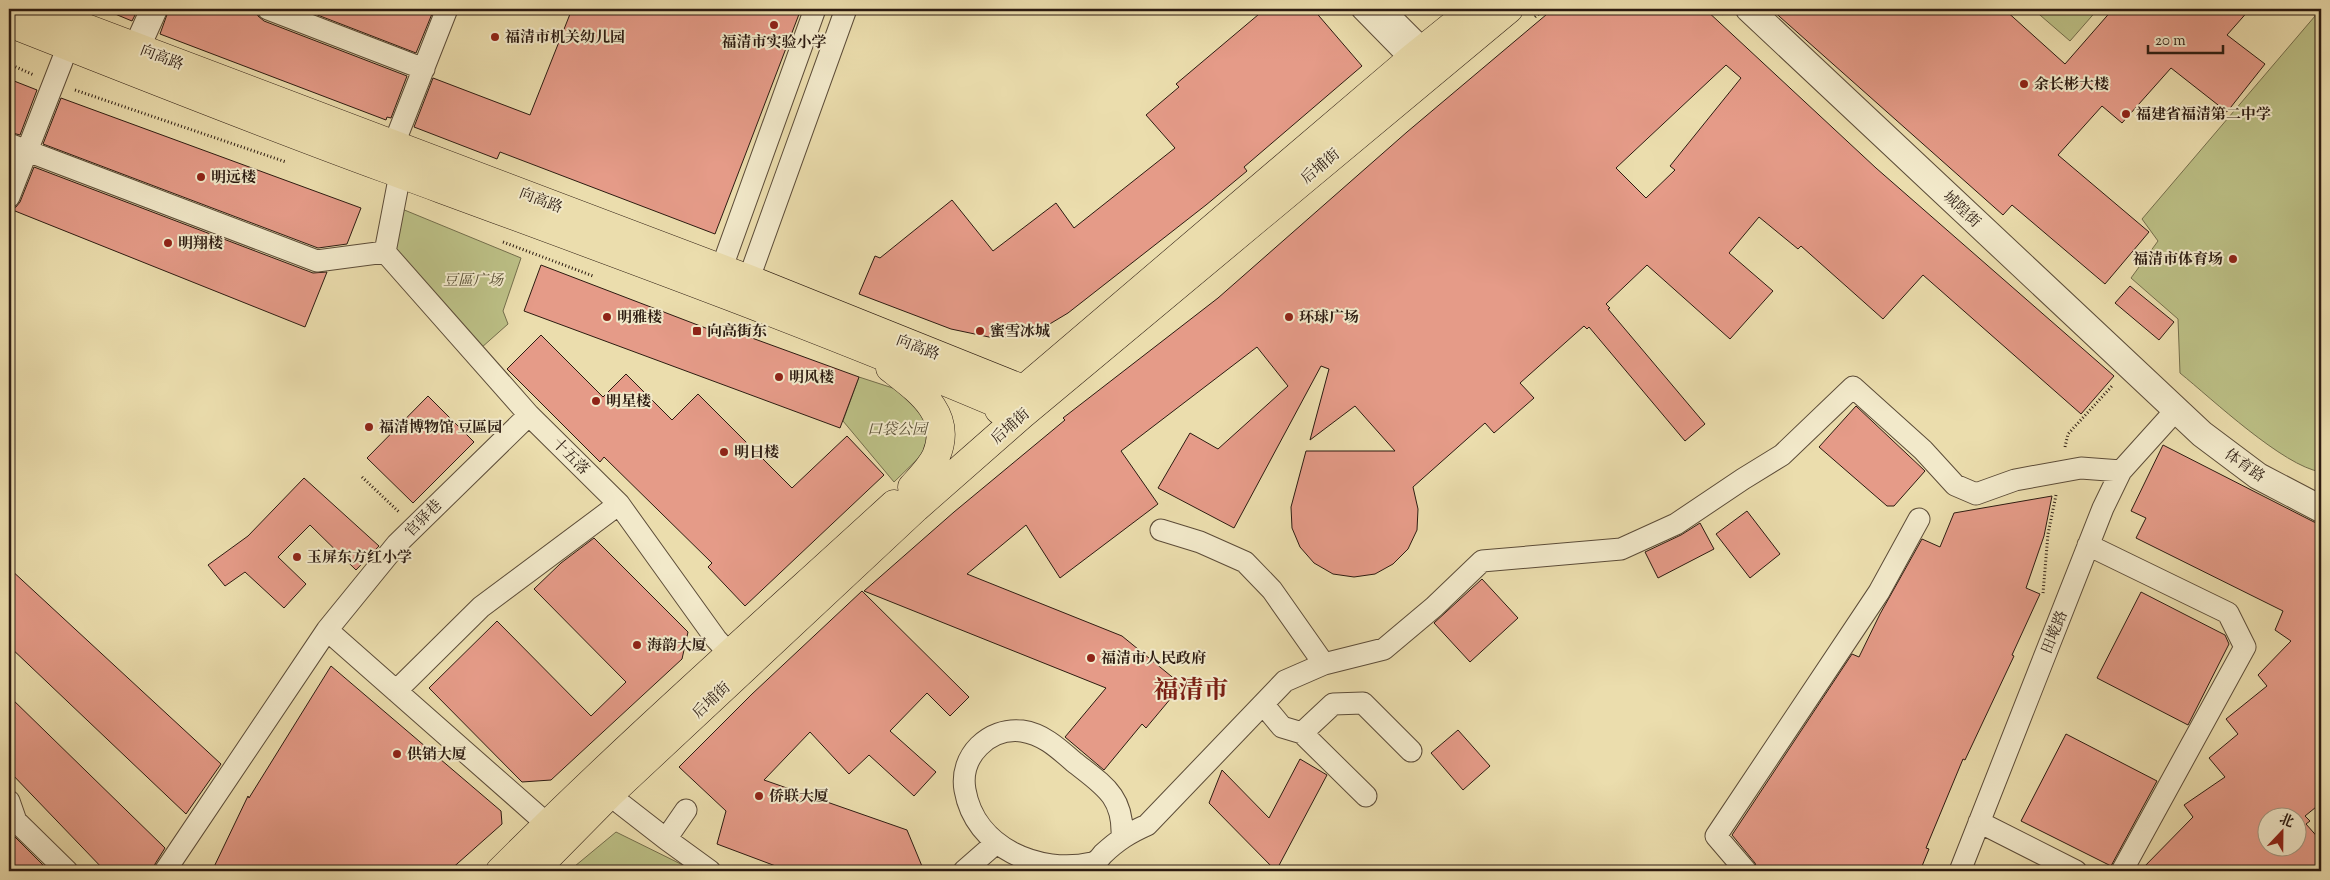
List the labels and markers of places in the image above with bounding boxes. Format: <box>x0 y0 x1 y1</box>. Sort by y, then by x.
marker: 福清市实验小学 <box>768 19 780 31</box>
place label: 福清市机关幼儿园 <box>505 28 625 49</box>
marker: 福清市机关幼儿园 <box>489 31 501 43</box>
place label: 福清市实验小学 <box>721 33 827 54</box>
place label: 余长彬大楼 <box>2034 75 2109 96</box>
marker: 余长彬大楼 <box>2018 78 2030 90</box>
place label: 福建省福清第二中学 <box>2136 105 2271 126</box>
marker: 福建省福清第二中学 <box>2120 108 2132 120</box>
place label: 明远楼 <box>211 168 256 189</box>
marker: 明远楼 <box>195 171 207 183</box>
place label: 明翔楼 <box>178 234 223 255</box>
marker: 明翔楼 <box>162 237 174 249</box>
place label: 福清市体育场 <box>2133 250 2223 271</box>
marker: 福清市体育场 <box>2227 253 2239 265</box>
place label: 明雅楼 <box>617 308 662 329</box>
place label: 环球广场 <box>1299 308 1359 329</box>
marker: 明雅楼 <box>601 311 613 323</box>
marker: 环球广场 <box>1283 311 1295 323</box>
place label: 向高街东 <box>707 322 767 343</box>
place label: 蜜雪冰城 <box>990 322 1050 343</box>
marker: 向高街东 <box>691 325 703 337</box>
marker: 蜜雪冰城 <box>974 325 986 337</box>
place label: 明风楼 <box>789 368 834 389</box>
marker: 明风楼 <box>773 371 785 383</box>
place label: 明星楼 <box>606 392 651 413</box>
marker: 明星楼 <box>590 395 602 407</box>
place label: 福清博物馆 豆區园 <box>379 418 502 439</box>
marker: 福清博物馆 豆區园 <box>363 421 375 433</box>
place label: 明日楼 <box>734 443 779 464</box>
marker: 明日楼 <box>718 446 730 458</box>
place label: 玉屏东方红小学 <box>307 548 412 569</box>
marker: 玉屏东方红小学 <box>291 551 303 563</box>
place label: 海韵大厦 <box>647 636 707 657</box>
marker: 海韵大厦 <box>631 639 643 651</box>
place label: 福清市人民政府 <box>1101 649 1206 670</box>
marker: 福清市人民政府 <box>1085 652 1097 664</box>
place label: 供销大厦 <box>407 745 467 766</box>
marker: 供销大厦 <box>391 748 403 760</box>
place label: 侨联大厦 <box>769 787 829 808</box>
marker: 侨联大厦 <box>753 790 765 802</box>

